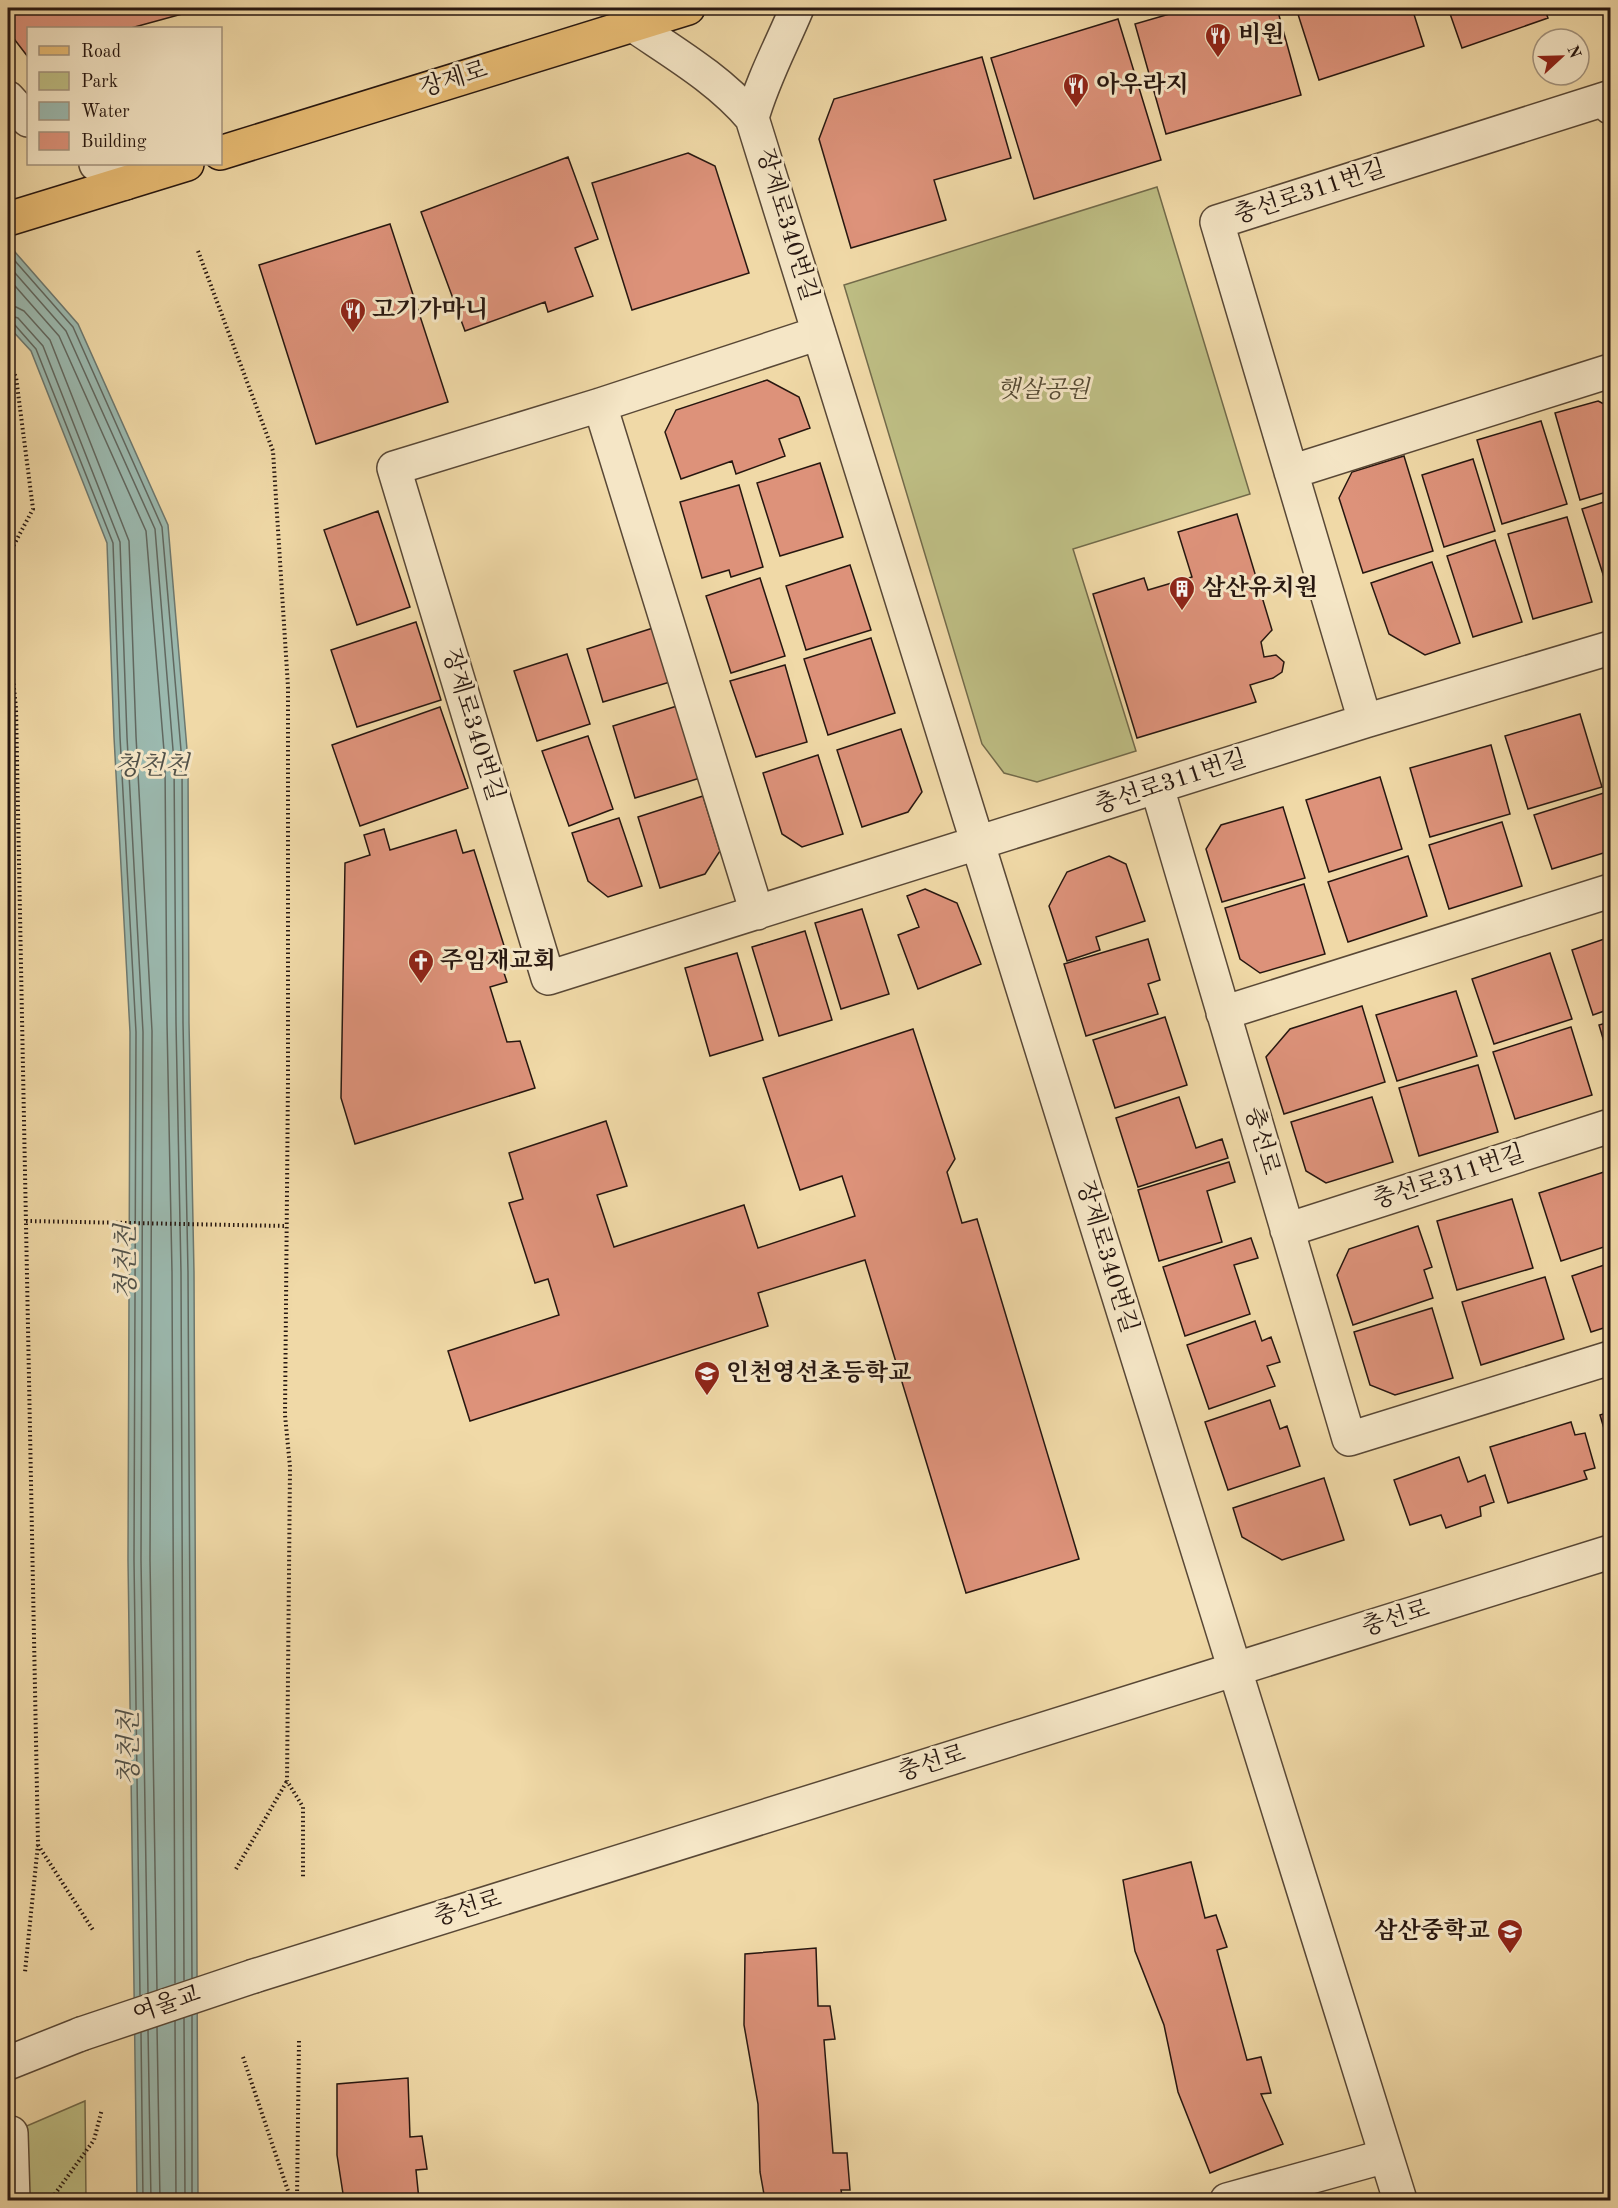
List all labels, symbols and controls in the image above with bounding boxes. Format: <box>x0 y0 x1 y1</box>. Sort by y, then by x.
restaurant icon: 비원 <box>1203 21 1233 59</box>
place label: 비원 <box>1238 21 1284 48</box>
legend <box>27 27 222 165</box>
north arrow <box>1531 27 1591 87</box>
text: Road <box>81 43 121 61</box>
text: N <box>1563 43 1583 62</box>
street label: 장제로 <box>417 56 491 102</box>
restaurant icon: 아우라지 <box>1061 71 1091 109</box>
place label: 아우라지 <box>1096 71 1189 98</box>
text: Park <box>81 73 118 91</box>
text: Water <box>81 103 130 121</box>
text: Building <box>81 133 147 151</box>
street label: 장제로340번길 <box>751 146 822 304</box>
street label: 충선로311번길 <box>1230 154 1389 229</box>
restaurant icon: 고기가마니 <box>338 296 368 334</box>
place label: 고기가마니 <box>372 296 488 323</box>
park label: 햇살공원 <box>997 376 1091 403</box>
building icon: 삼산유치원 <box>1167 574 1197 612</box>
place label: 삼산유치원 <box>1202 574 1318 601</box>
street label: 장제로340번길 <box>437 646 508 804</box>
street label: 충선로311번길 <box>1091 744 1250 819</box>
water label: 청천천 <box>114 751 192 780</box>
church icon: 주임재교회 <box>406 947 436 985</box>
place label: 주임재교회 <box>440 947 556 974</box>
street label: 충선로 <box>1240 1103 1285 1178</box>
street label: 충선로311번길 <box>1369 1139 1528 1214</box>
street label: 장제로340번길 <box>1071 1178 1142 1336</box>
water label: 청천천 <box>111 1222 140 1300</box>
school or university icon: 인천영선초등학교 <box>692 1359 722 1397</box>
place label: 인천영선초등학교 <box>726 1359 911 1386</box>
street label: 충선로 <box>1358 1594 1433 1641</box>
water label: 청천천 <box>114 1708 143 1786</box>
street label: 충선로 <box>894 1739 969 1786</box>
street label: 충선로 <box>430 1884 505 1931</box>
place label: 삼산중학교 <box>1374 1917 1490 1944</box>
school or university icon: 삼산중학교 <box>1495 1917 1525 1955</box>
street label: 여울교 <box>130 1980 204 2028</box>

